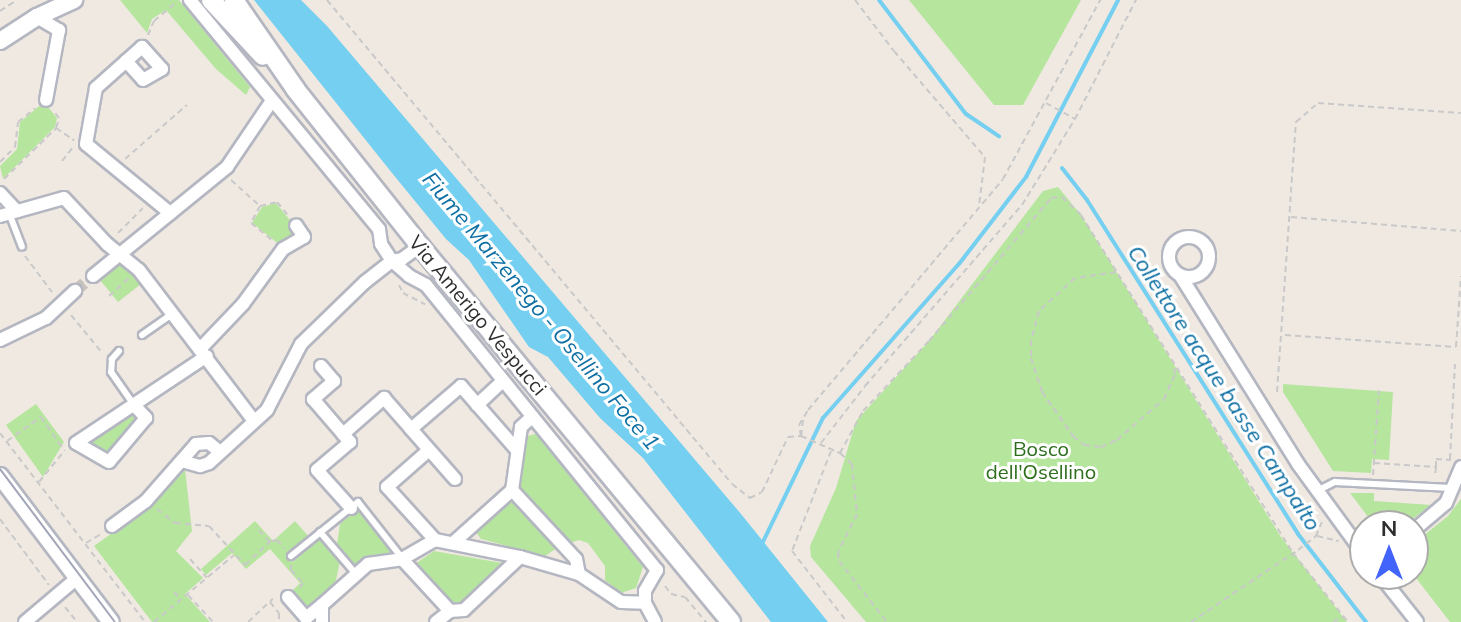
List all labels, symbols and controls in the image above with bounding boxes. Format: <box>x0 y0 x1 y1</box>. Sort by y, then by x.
water label: Fiume Marzenego - Osellino Foce 1 <box>417 167 665 455</box>
street label: Via Amerigo Vespucci <box>404 230 552 400</box>
water label: Collettore acque basse Campalto <box>1122 240 1326 536</box>
park label: Bosco dell'Osellino <box>986 436 1096 483</box>
north arrow <box>1349 510 1429 590</box>
text: N <box>1381 514 1397 542</box>

